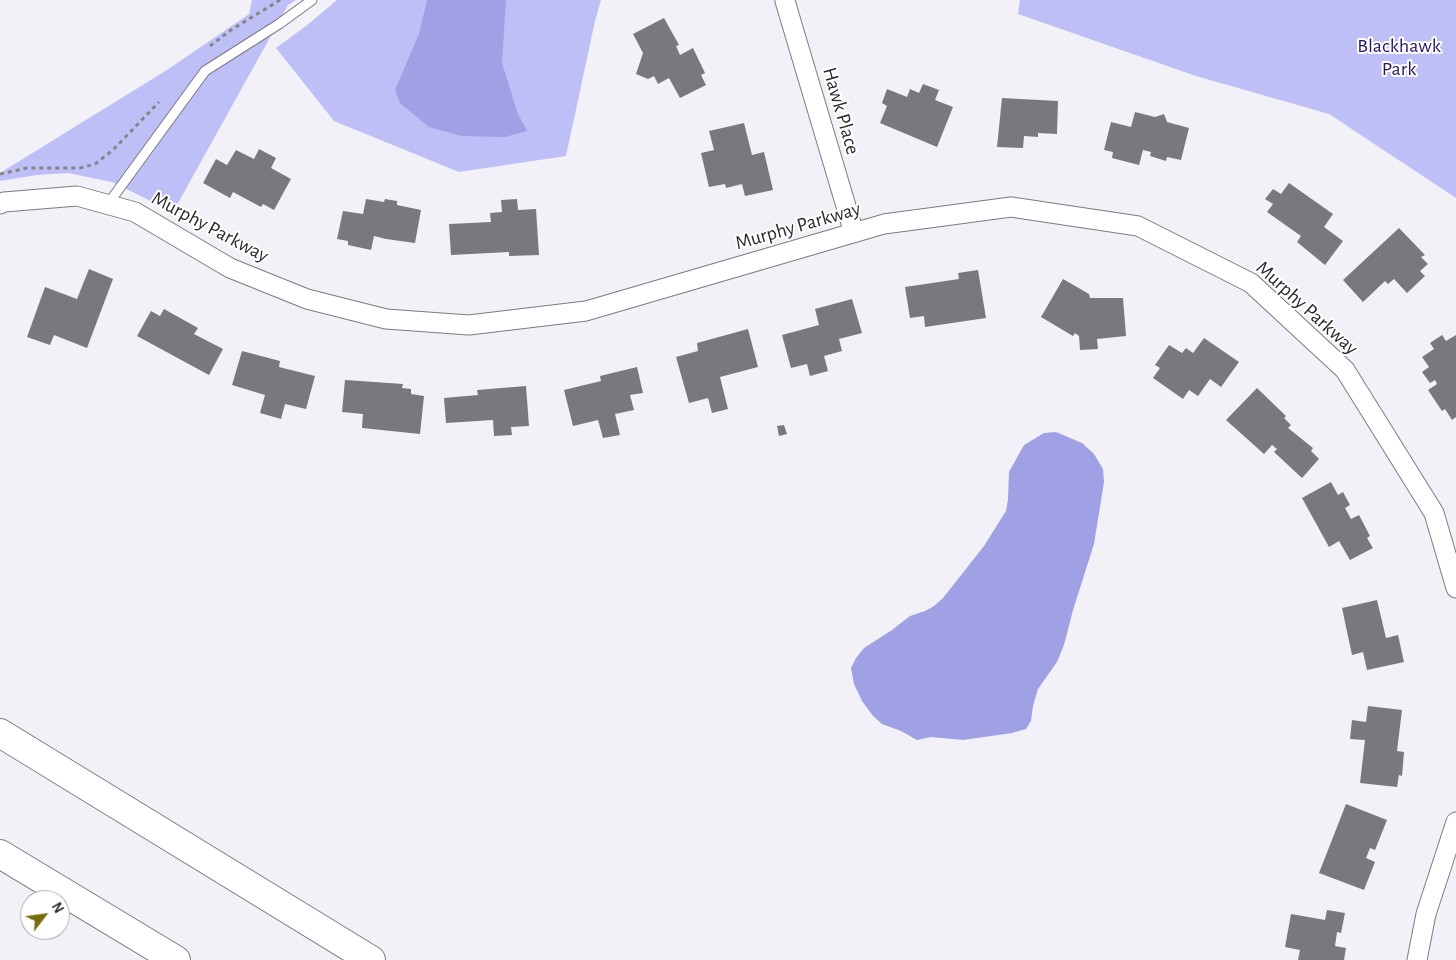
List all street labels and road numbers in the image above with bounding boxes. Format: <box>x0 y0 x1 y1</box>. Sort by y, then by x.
street label: Hawk Place <box>817 65 865 157</box>
street label: Murphy Parkway <box>147 186 273 268</box>
street label: Murphy Parkway <box>733 197 863 255</box>
street label: Murphy Parkway <box>1251 256 1363 360</box>

